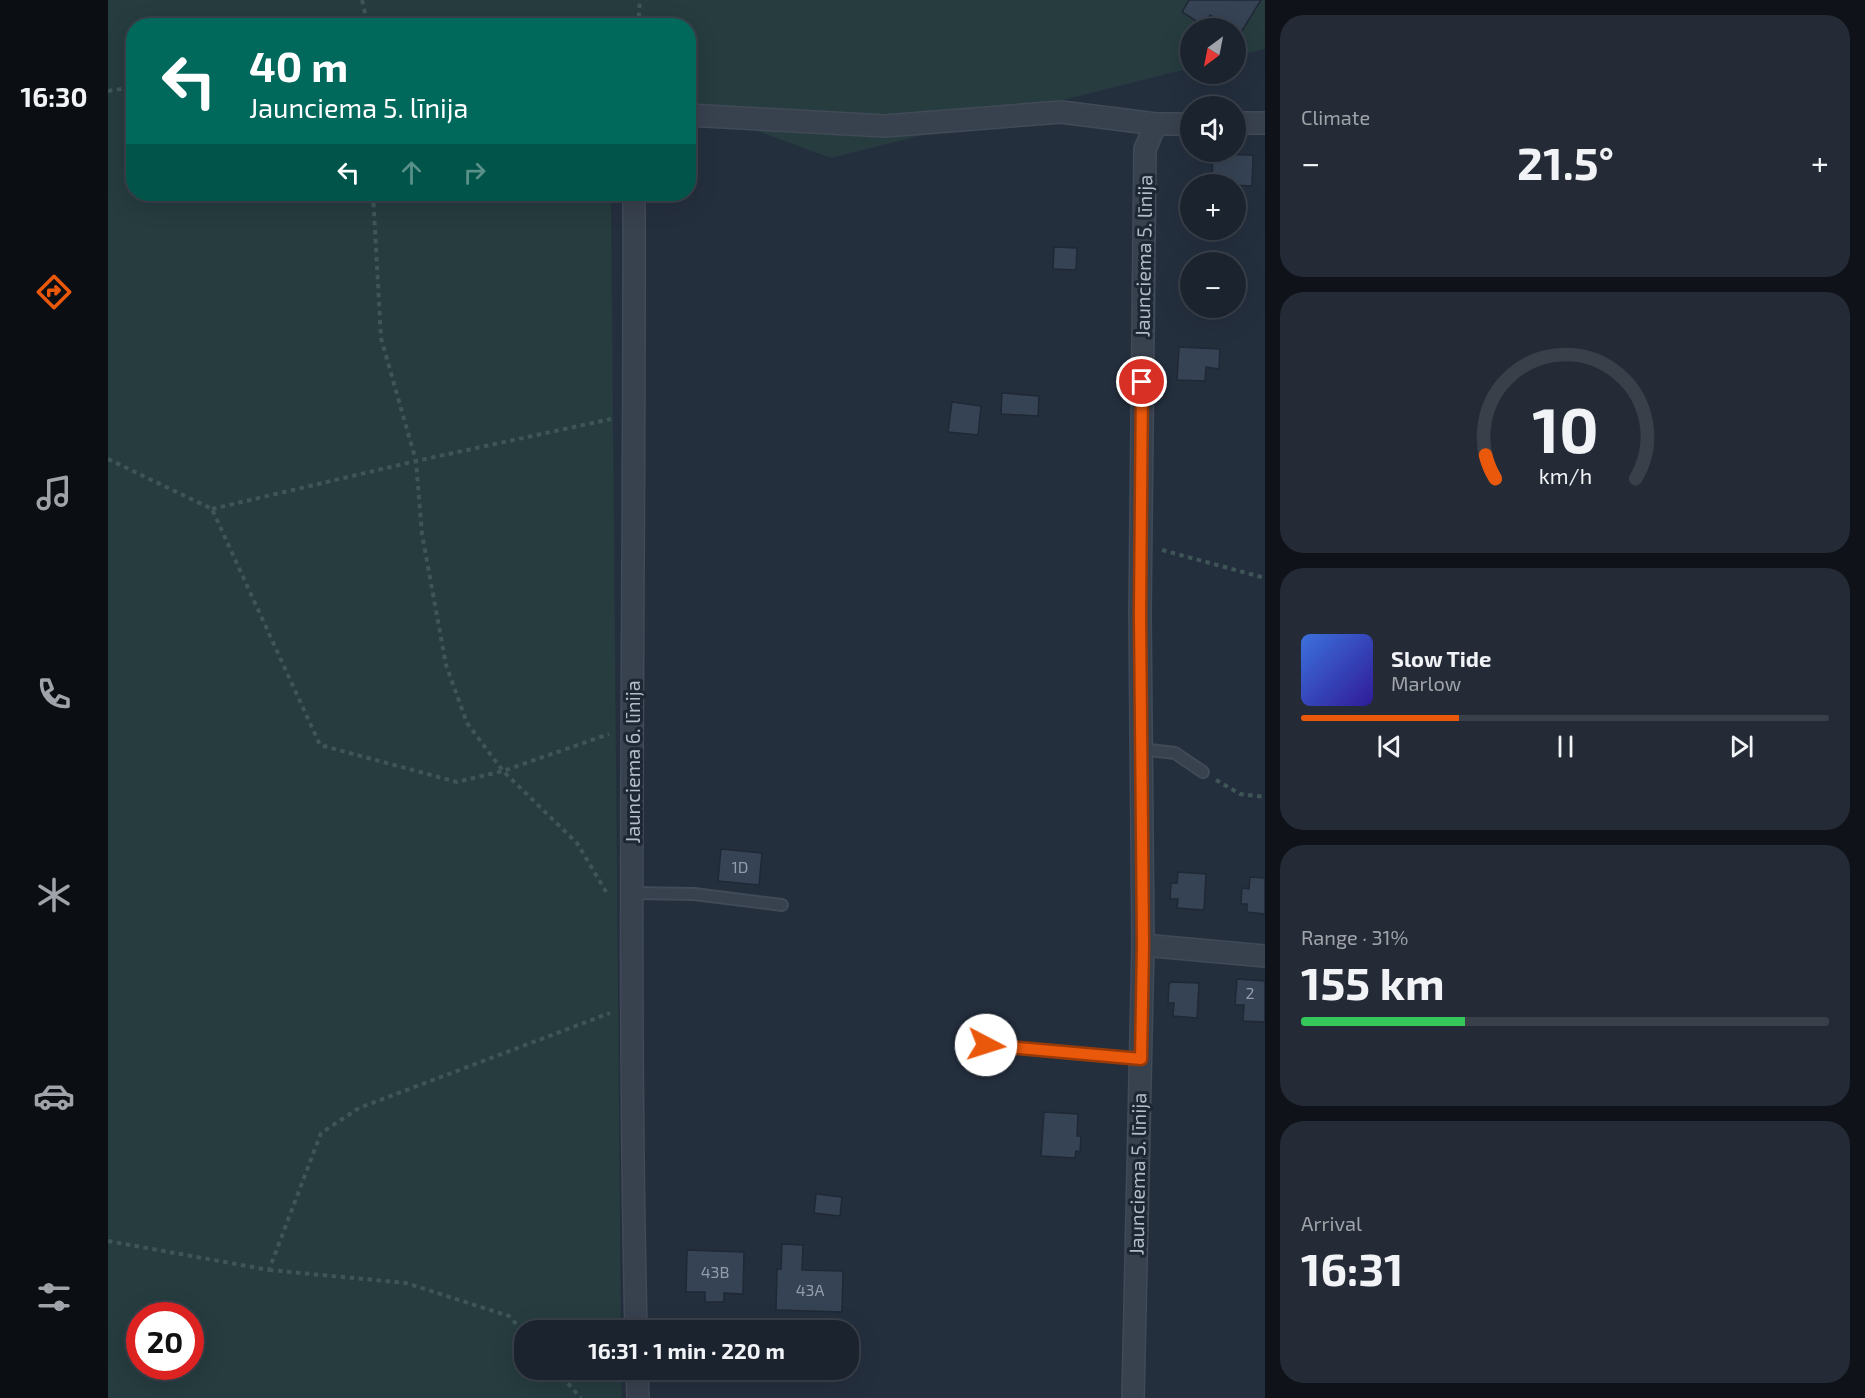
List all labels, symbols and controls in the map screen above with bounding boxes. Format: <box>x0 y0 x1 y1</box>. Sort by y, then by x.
north arrow <box>1180 18 1246 84</box>
map controls <box>1180 18 1246 318</box>
text: 40 m <box>249 40 348 90</box>
icon: left <box>150 42 228 120</box>
text: 16:30 <box>21 80 87 112</box>
text: Jaunciema 5. līnija <box>249 91 468 123</box>
button: sound <box>1180 96 1246 162</box>
text: Climate <box>1301 105 1370 129</box>
text: 21.5° <box>1517 135 1614 189</box>
text: − <box>1301 142 1320 182</box>
text: + <box>1811 142 1829 182</box>
icon: left <box>332 156 365 189</box>
icon: ahead <box>395 156 428 189</box>
icon: right <box>458 156 491 189</box>
button: + <box>1180 174 1246 240</box>
street label: Jaunciema 5. līnija <box>1130 175 1156 337</box>
button: − <box>1180 252 1246 318</box>
icon: directions <box>33 271 75 313</box>
pin <box>1116 356 1167 407</box>
icon: arrive <box>1125 365 1158 398</box>
text: 10 <box>1532 392 1598 467</box>
text: km/h <box>1538 464 1592 489</box>
icon: music <box>33 472 75 514</box>
text: Slow Tide <box>1391 645 1491 671</box>
text: Marlow <box>1391 671 1461 695</box>
icon: phone <box>33 673 75 715</box>
street label: Jaunciema 6. līnija <box>620 680 644 844</box>
icon: previous <box>1373 730 1406 763</box>
icon: pause <box>1549 730 1582 763</box>
icon: next <box>1725 730 1758 763</box>
house number: 1D <box>732 857 749 876</box>
icon: climate <box>33 874 75 916</box>
text: Range · 31% <box>1301 925 1408 949</box>
text: 155 km <box>1301 955 1445 1009</box>
house number: 2 <box>1246 983 1255 1002</box>
position arrow <box>954 1013 1018 1077</box>
icon: car <box>33 1075 75 1117</box>
street label: Jaunciema 5. līnija <box>1124 1093 1150 1255</box>
text: Arrival <box>1301 1211 1362 1235</box>
text: 16:31 <box>1301 1241 1404 1295</box>
house number: 43B <box>701 1262 729 1281</box>
icon: filters <box>33 1276 75 1318</box>
house number: 43A <box>796 1280 824 1299</box>
speed limit sign: 20 <box>126 1302 204 1380</box>
text: 16:31 · 1 min · 220 m <box>588 1337 785 1363</box>

